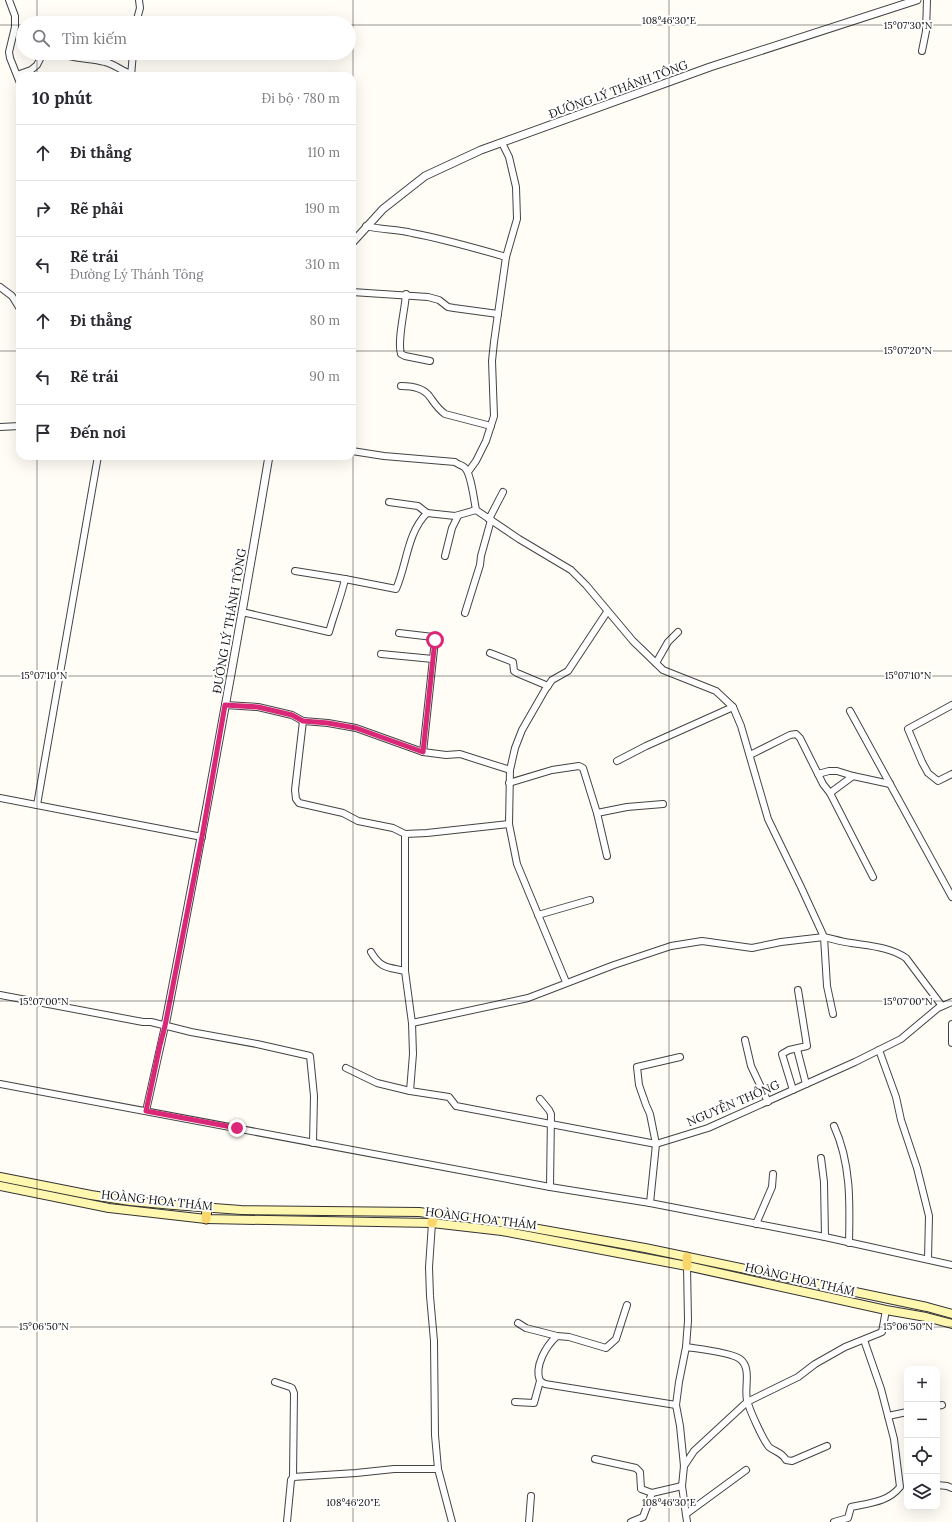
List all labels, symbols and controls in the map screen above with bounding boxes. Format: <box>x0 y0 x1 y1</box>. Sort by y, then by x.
text: 108°46'30"E <box>642 14 696 27</box>
search box <box>16 16 356 60</box>
text: 15°07'30"N <box>884 19 933 32</box>
icon: search <box>30 27 52 49</box>
text: Tìm kiếm <box>62 29 127 48</box>
street label: ĐƯỜNG LÝ THÁNH TÔNG <box>546 57 690 121</box>
text: 10 phút <box>32 87 92 109</box>
text: Đi bộ · 780 m <box>262 90 340 107</box>
icon: ahead <box>32 142 54 164</box>
text: Đi thẳng <box>70 143 131 162</box>
text: 110 m <box>307 144 340 161</box>
icon: right <box>32 198 54 220</box>
text: Rẽ phải <box>70 199 123 218</box>
text: 190 m <box>305 200 340 217</box>
text: Rẽ trái <box>70 247 118 266</box>
icon: left <box>32 254 54 276</box>
text: 310 m <box>305 256 340 273</box>
text: Đường Lý Thánh Tông <box>70 266 203 283</box>
icon: ahead <box>32 310 54 332</box>
text: Đi thẳng <box>70 311 131 330</box>
text: 80 m <box>310 312 340 329</box>
text: 15°07'20"N <box>884 344 933 357</box>
icon: left <box>32 366 54 388</box>
text: Rẽ trái <box>70 367 118 386</box>
text: 90 m <box>309 368 340 385</box>
icon: arrive <box>32 422 54 444</box>
text: Đến nơi <box>70 423 126 442</box>
street label: ĐƯỜNG LÝ THÁNH TÔNG <box>209 547 249 695</box>
route start <box>426 631 444 649</box>
text: 15°07'10"N <box>21 669 68 682</box>
text: 15°07'10"N <box>885 669 932 682</box>
text: 15°07'00"N <box>19 995 69 1008</box>
text: 15°07'00"N <box>883 995 933 1008</box>
street label: NGUYỄN THÔNG <box>684 1077 782 1129</box>
route end <box>228 1119 246 1137</box>
street label: HOÀNG HOA THÁM <box>100 1187 214 1213</box>
street label: HOÀNG HOA THÁM <box>424 1204 538 1232</box>
street label: HOÀNG HOA THÁM <box>744 1259 856 1299</box>
text: 15°06'50"N <box>19 1320 69 1333</box>
text: 15°06'50"N <box>883 1320 933 1333</box>
map controls <box>904 1366 940 1510</box>
button: + <box>904 1366 940 1402</box>
button: − <box>904 1402 940 1438</box>
button: locate <box>904 1438 940 1474</box>
button: layers <box>904 1474 940 1510</box>
text: 108°46'20"E <box>326 1496 380 1509</box>
text: 108°46'30"E <box>642 1496 696 1509</box>

